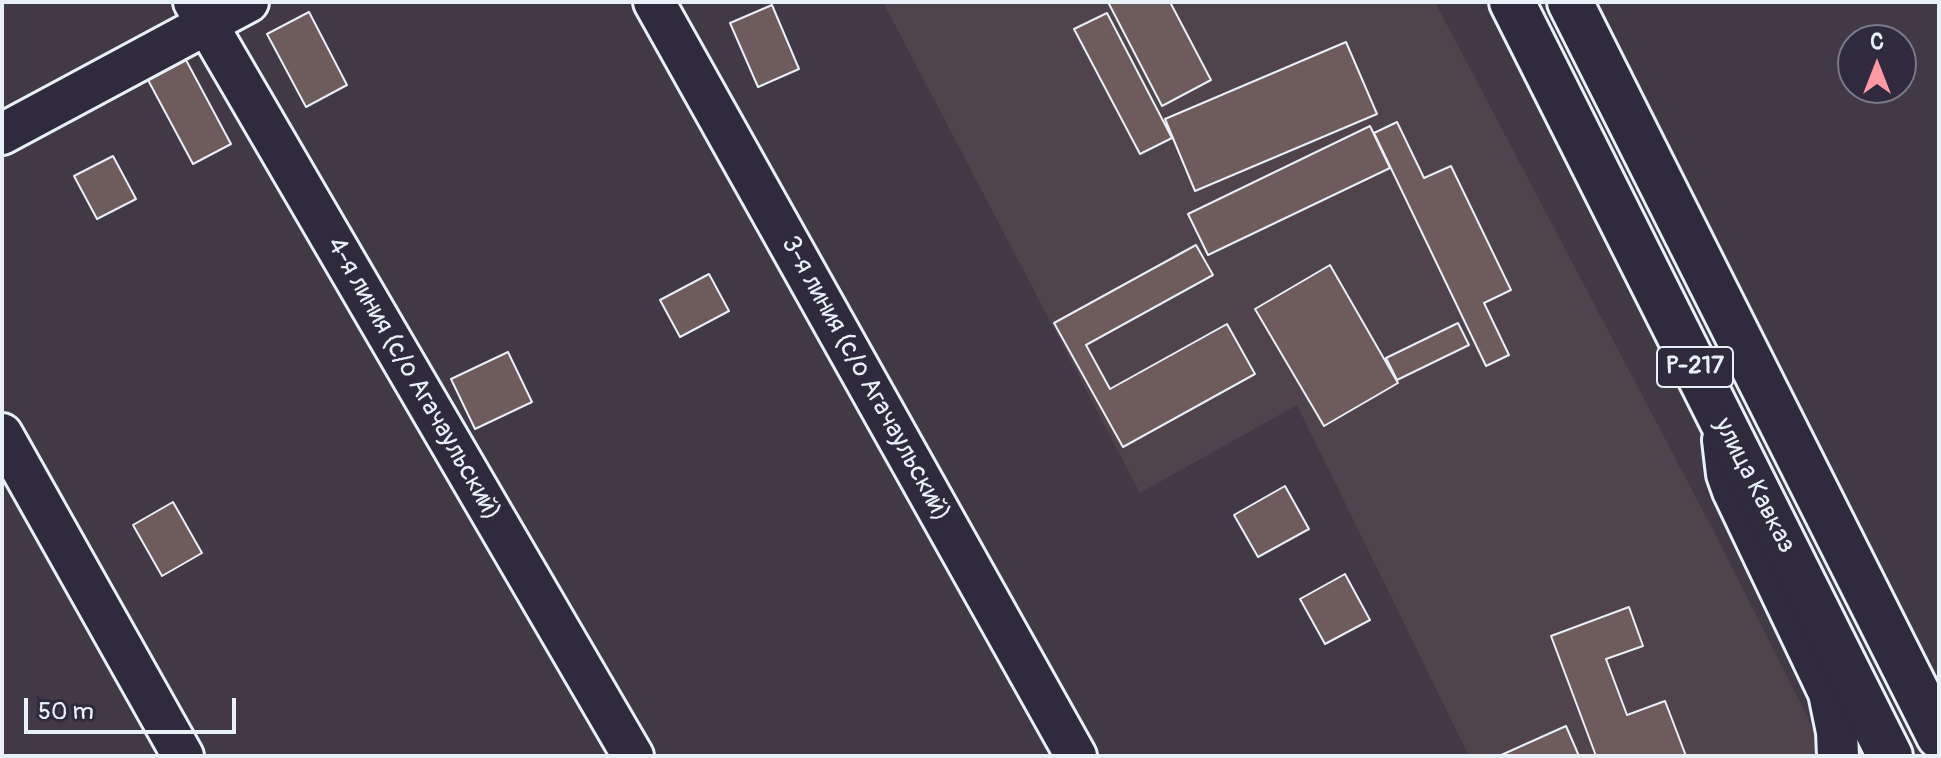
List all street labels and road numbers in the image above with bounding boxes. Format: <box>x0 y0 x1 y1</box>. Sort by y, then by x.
street label: 3-я линия (с/о Агачаульский) <box>774 231 956 527</box>
street label: 4-я линия (с/о Агачаульский) <box>319 232 507 526</box>
road number: Р-217 <box>1657 347 1733 387</box>
street label: улица Кавказ <box>1706 413 1802 559</box>

